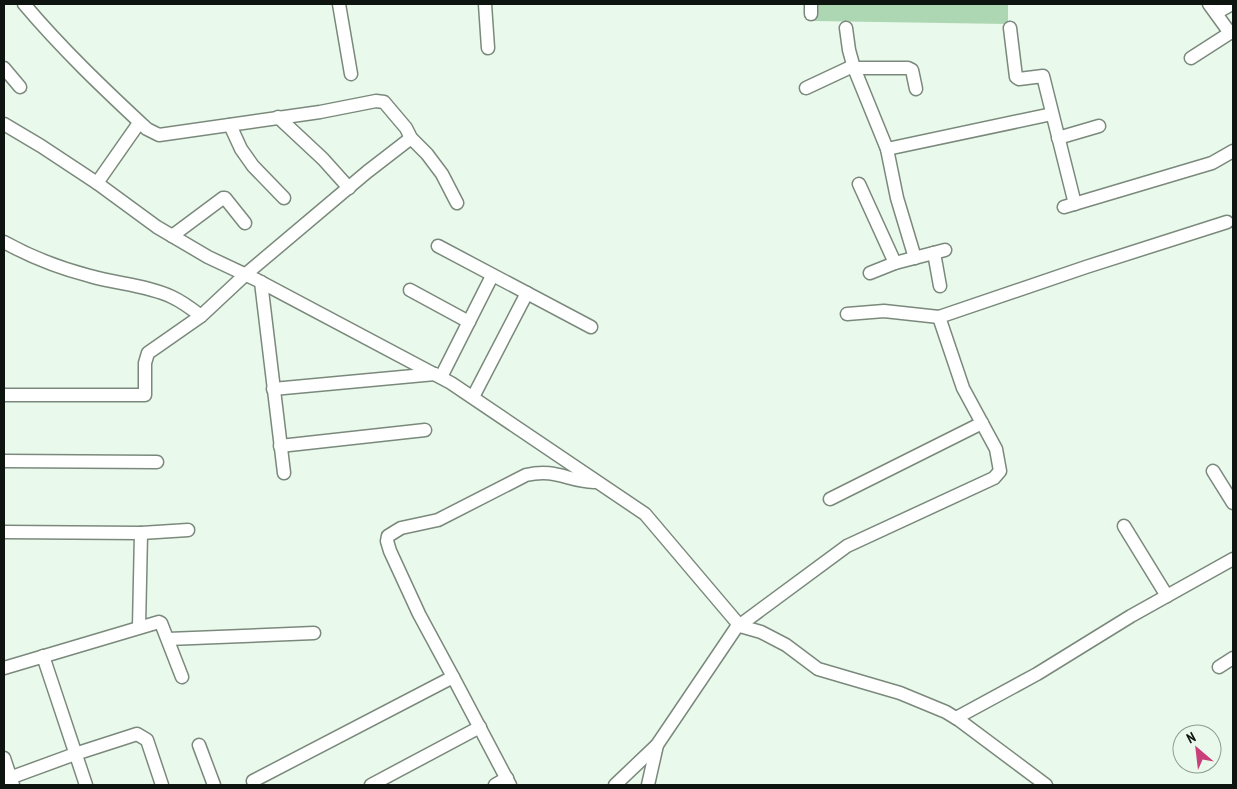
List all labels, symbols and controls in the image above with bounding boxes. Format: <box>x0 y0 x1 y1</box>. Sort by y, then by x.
north arrow <box>1172 724 1222 774</box>
text: N <box>1183 728 1198 747</box>

